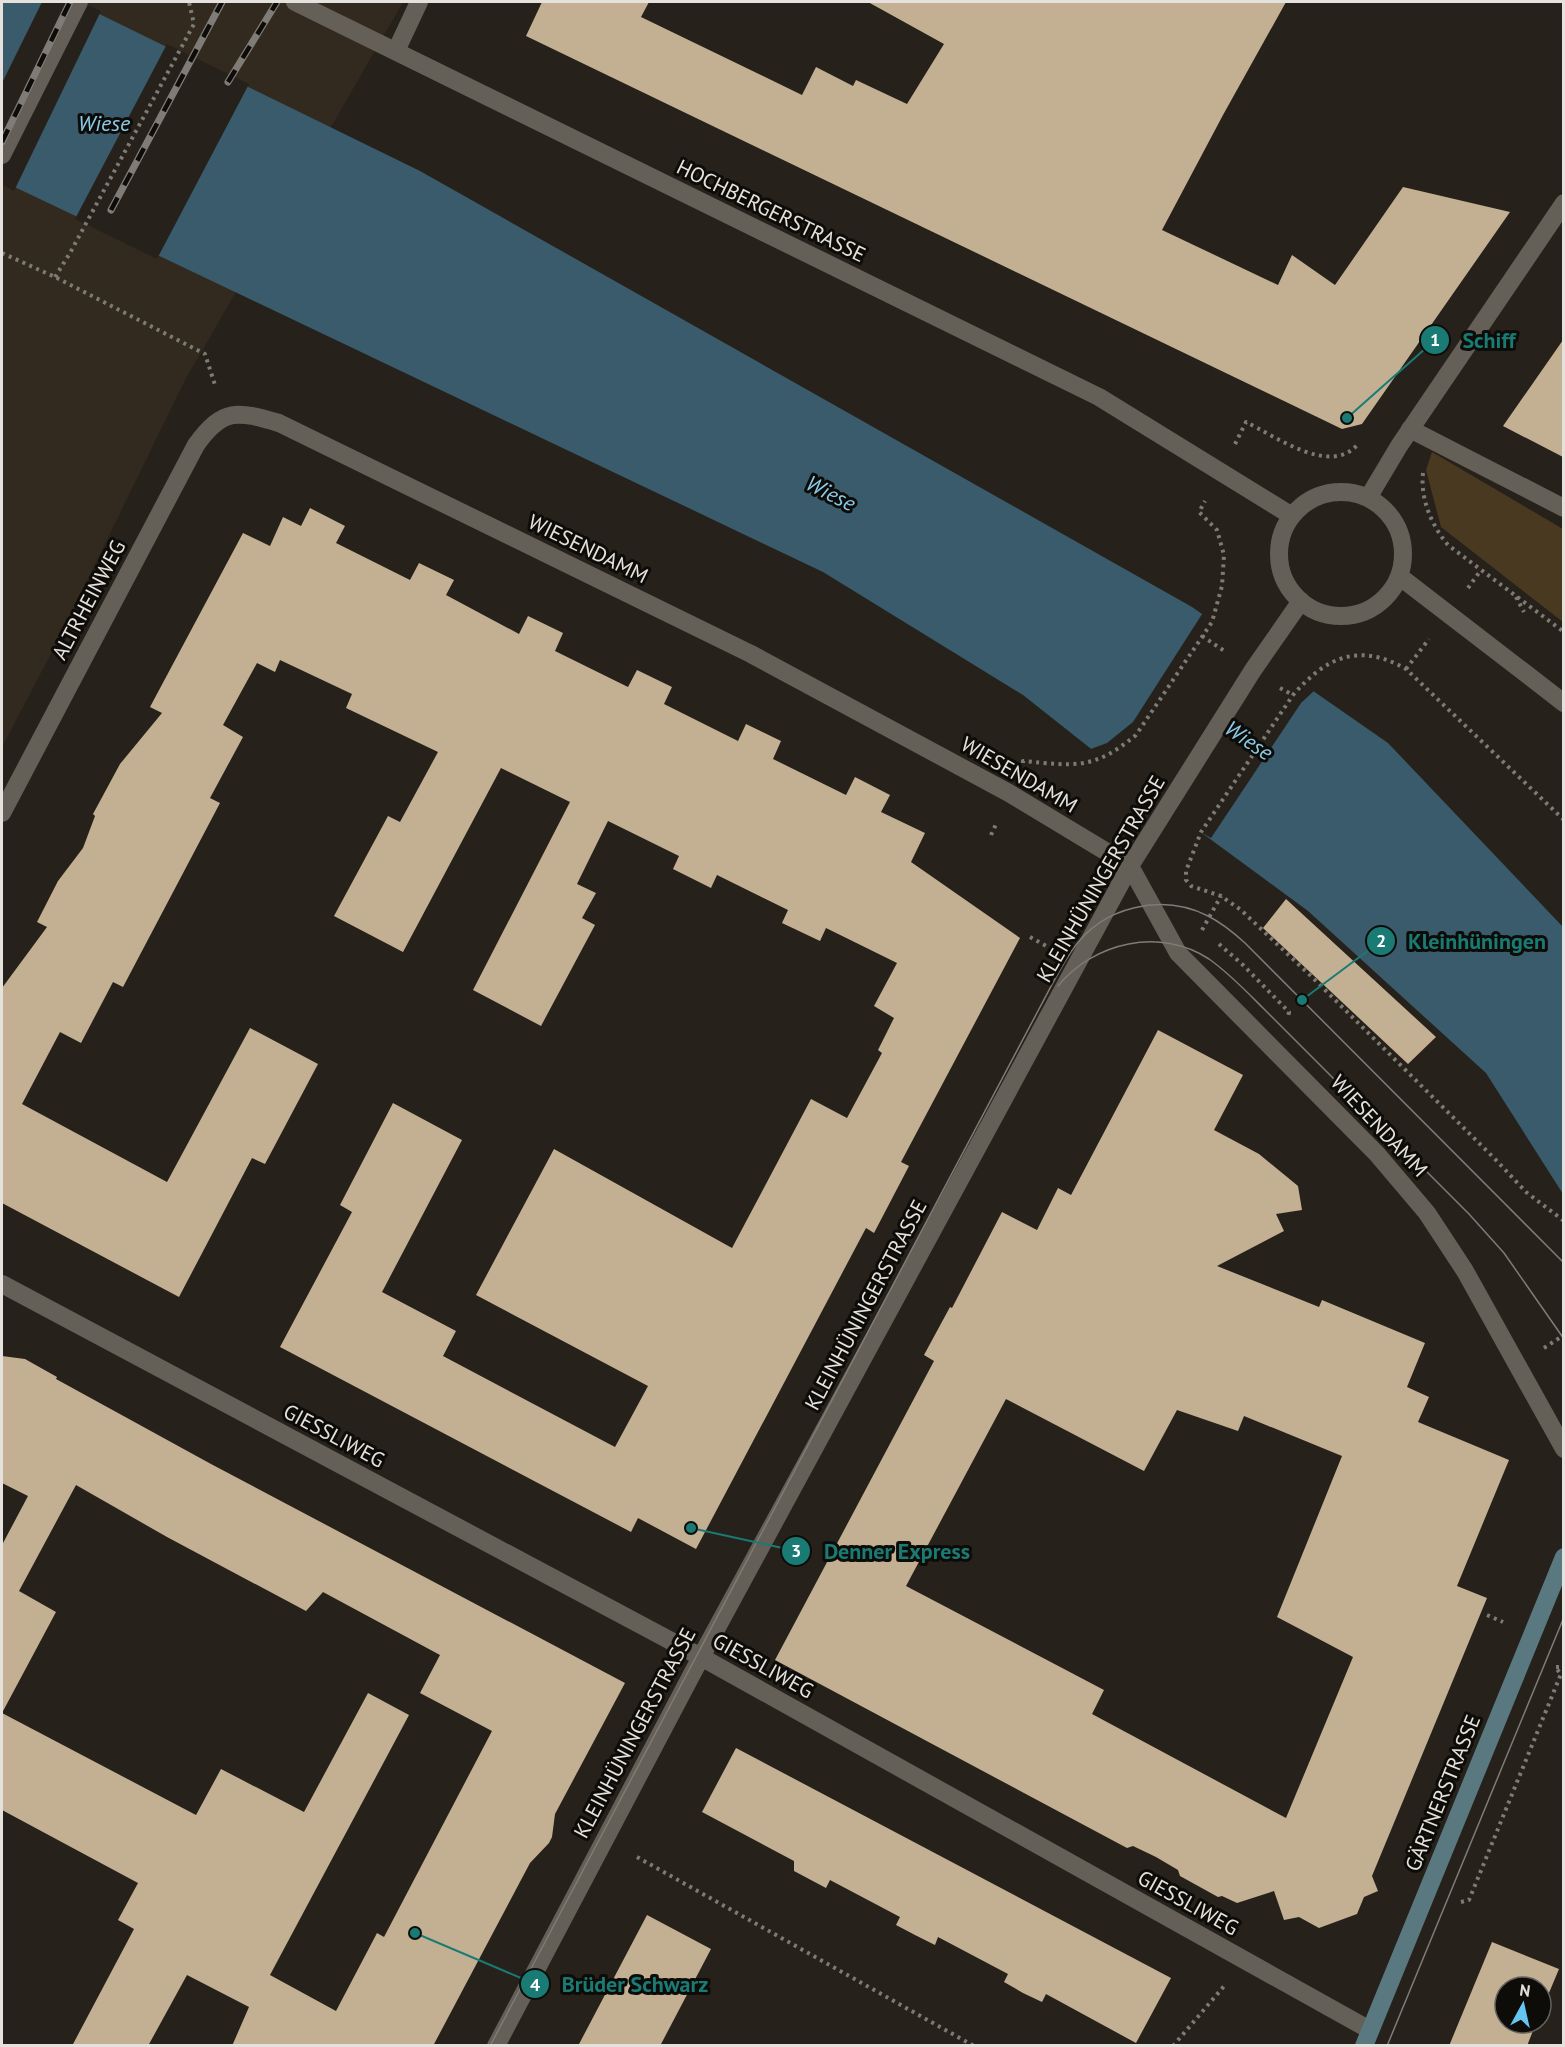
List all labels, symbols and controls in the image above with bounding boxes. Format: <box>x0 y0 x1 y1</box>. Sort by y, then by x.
water label: Wiese <box>78 109 131 137</box>
street label: HOCHBERGERSTRASSE <box>672 153 870 268</box>
callout: Schiff <box>1420 320 1527 360</box>
text: Schiff <box>1462 326 1518 354</box>
text: 1 <box>1430 328 1440 351</box>
water label: Wiese <box>801 469 861 518</box>
street label: WIESENDAMM <box>524 508 653 589</box>
street label: ALTRHEINWEG <box>46 535 131 664</box>
water label: Wiese <box>1220 714 1279 767</box>
street label: WIESENDAMM <box>956 730 1082 819</box>
street label: KLEINHÜNINGERSTRASSE <box>1030 770 1171 987</box>
callout: Kleinhüningen <box>1366 921 1558 961</box>
text: Kleinhüningen <box>1408 927 1546 955</box>
text: 2 <box>1376 929 1386 952</box>
street label: WIESENDAMM <box>1325 1069 1434 1182</box>
street label: KLEINHÜNINGERSTRASSE <box>799 1195 933 1415</box>
street label: GIESSLIWEG <box>279 1398 390 1474</box>
callout: Denner Express <box>781 1531 982 1571</box>
text: Denner Express <box>824 1537 970 1565</box>
text: 3 <box>791 1539 801 1562</box>
street label: KLEINHÜNINGERSTRASSE <box>568 1623 702 1843</box>
street label: GIESSLIWEG <box>708 1627 818 1704</box>
street label: GÄRTNERSTRASSE <box>1399 1711 1486 1875</box>
street label: GIESSLIWEG <box>1133 1864 1243 1941</box>
callout: Brüder Schwarz <box>520 1964 720 2004</box>
text: Brüder Schwarz <box>562 1970 708 1998</box>
text: 4 <box>530 1973 540 1996</box>
north arrow <box>1493 1975 1553 2035</box>
text: N <box>1518 1980 1532 2001</box>

